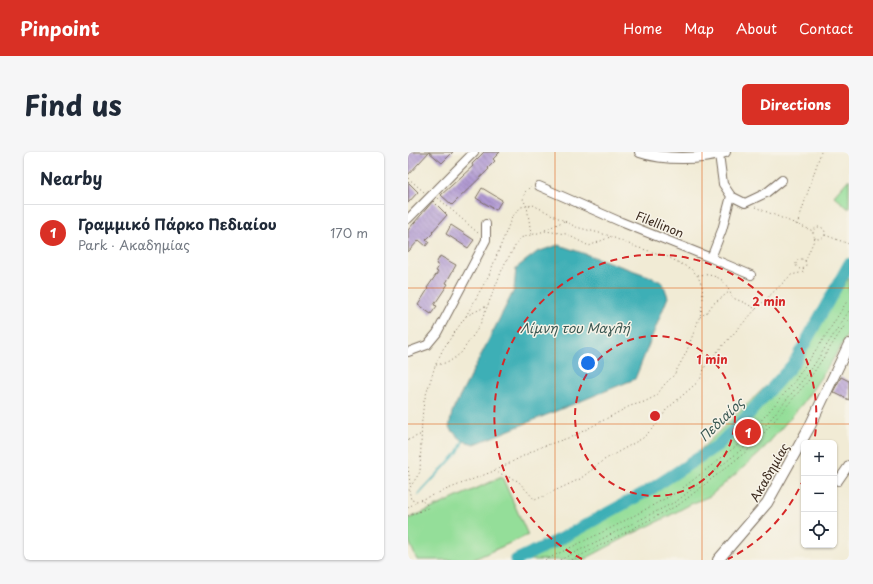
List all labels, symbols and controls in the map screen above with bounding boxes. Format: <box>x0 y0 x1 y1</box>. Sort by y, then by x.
text: Pinpoint <box>20 14 100 42</box>
text: Home <box>623 18 662 39</box>
text: Map <box>684 18 714 39</box>
text: About <box>736 18 777 39</box>
text: Contact <box>799 18 853 39</box>
text: Find us <box>24 83 122 126</box>
button: Directions <box>742 84 849 125</box>
text: Nearby <box>40 165 102 191</box>
street label: Filellinon <box>633 206 687 242</box>
text: Γραμμικό Πάρκο Πεδιαίου <box>78 212 277 235</box>
text: 1 <box>50 223 56 242</box>
text: 170 m <box>330 223 368 242</box>
text: Park · Ακαδημίας <box>78 235 190 254</box>
text: 2 min <box>752 292 786 310</box>
water label: Λίμνη του Μαγλή <box>520 318 631 337</box>
text: 1 min <box>696 350 728 368</box>
your location <box>578 353 598 373</box>
water label: Πεδιαίος <box>694 392 749 445</box>
centre of rings <box>648 409 662 423</box>
pin: 1 <box>735 417 761 447</box>
street label: Ακαδημίας <box>745 439 793 505</box>
map controls <box>801 440 837 548</box>
button: + <box>801 440 837 476</box>
button: − <box>801 476 837 512</box>
button: locate <box>801 512 837 548</box>

